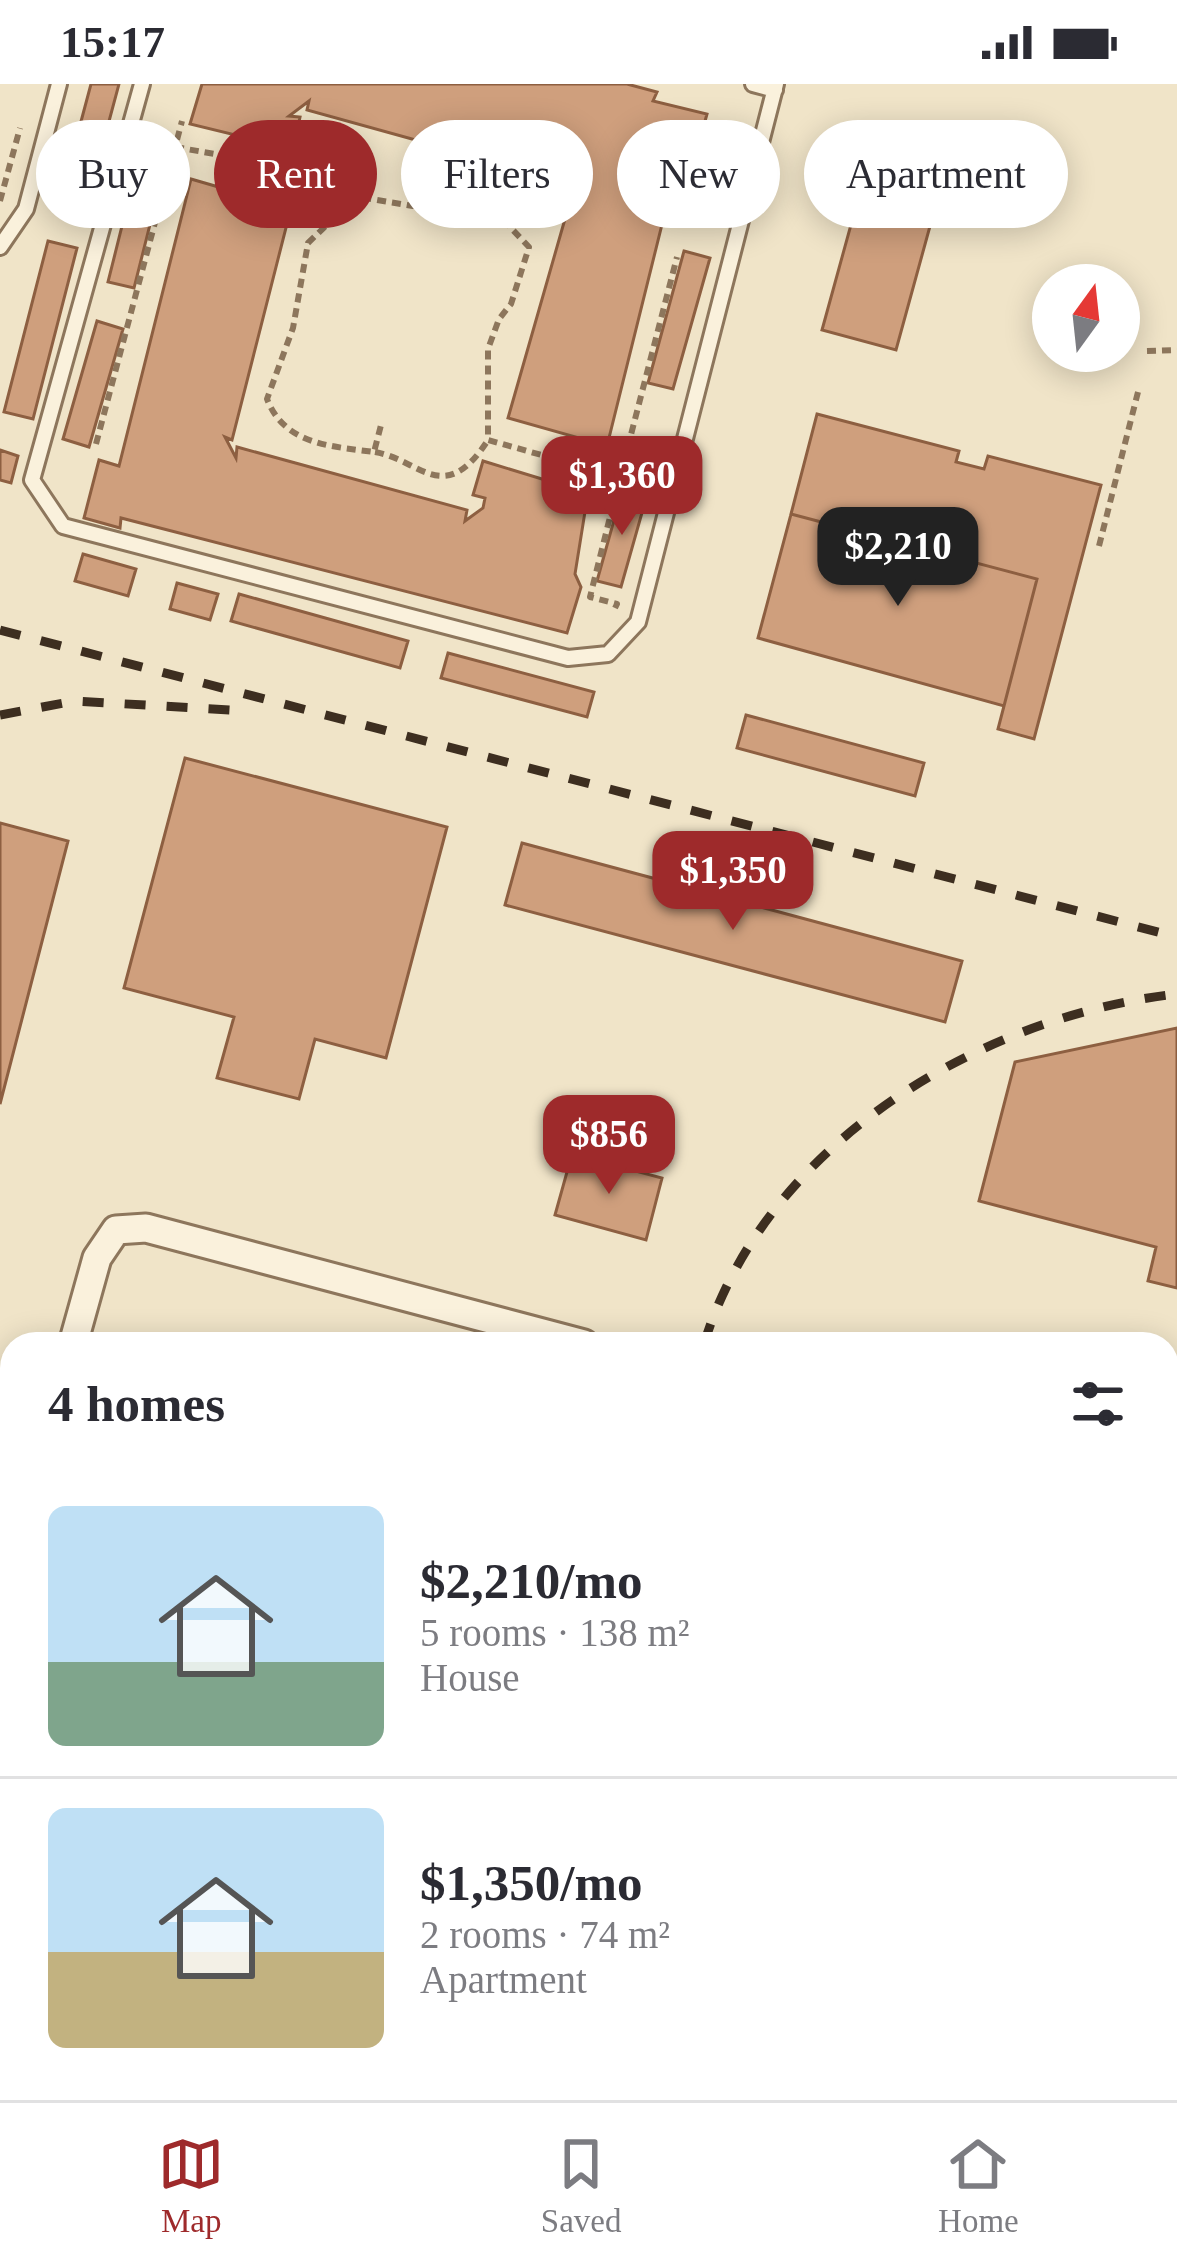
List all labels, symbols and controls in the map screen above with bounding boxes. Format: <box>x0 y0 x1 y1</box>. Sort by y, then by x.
text: 15:17 <box>60 17 165 67</box>
chip: Buy <box>36 120 190 228</box>
chip: Rent <box>214 120 377 228</box>
chip: Filters <box>401 120 593 228</box>
chip: New <box>617 120 780 228</box>
chip: Apartment <box>804 120 1068 228</box>
north arrow <box>1032 264 1140 372</box>
map controls <box>1032 264 1140 372</box>
pin: $1,360 <box>524 436 720 538</box>
text: $1,360 <box>568 453 676 496</box>
pin: $2,210 <box>800 507 996 609</box>
text: $2,210 <box>844 524 952 567</box>
pin: $1,350 <box>635 831 831 933</box>
text: $1,350 <box>679 848 787 891</box>
pin: $856 <box>538 1095 680 1197</box>
text: $856 <box>570 1112 648 1155</box>
icon: filters <box>1065 1371 1131 1437</box>
text: 4 homes <box>48 1376 225 1432</box>
text: $2,210/mo <box>420 1553 642 1609</box>
icon: home <box>144 1554 288 1698</box>
text: 5 rooms · 138 m² <box>420 1611 690 1654</box>
text: House <box>420 1656 520 1699</box>
text: $1,350/mo <box>420 1855 642 1911</box>
icon: home <box>144 1856 288 2000</box>
text: 2 rooms · 74 m² <box>420 1913 670 1956</box>
text: Apartment <box>420 1958 587 2001</box>
tab: Map <box>158 2131 224 2240</box>
tab: Saved <box>541 2131 622 2240</box>
tab: Home <box>938 2131 1019 2240</box>

